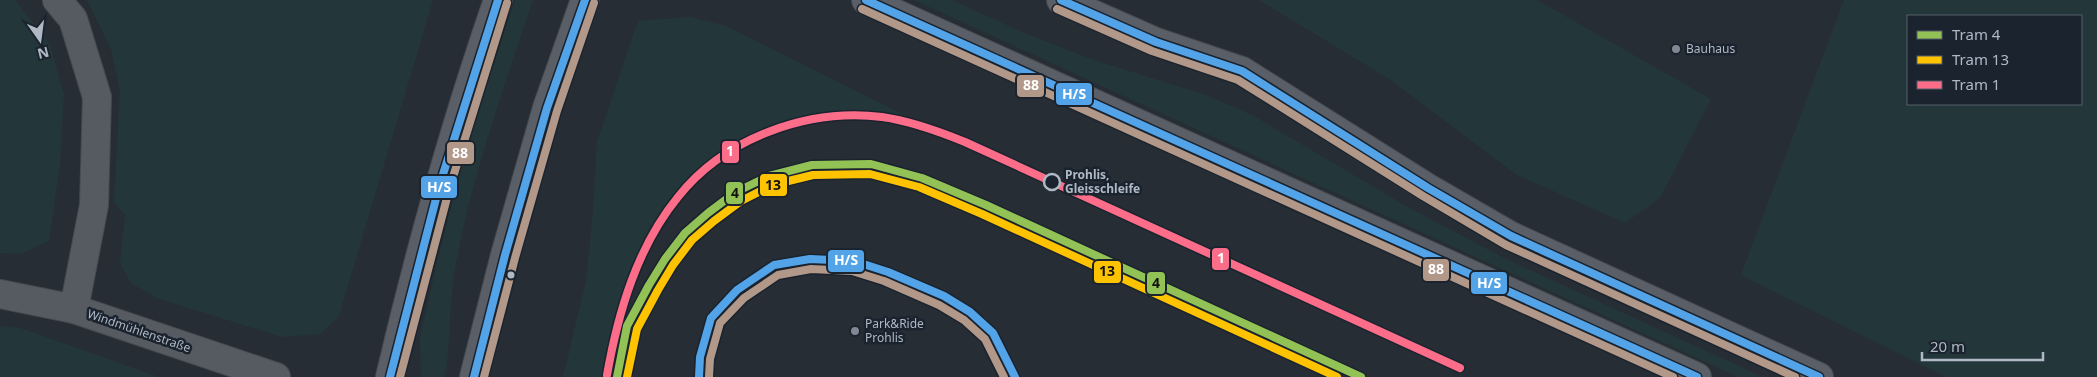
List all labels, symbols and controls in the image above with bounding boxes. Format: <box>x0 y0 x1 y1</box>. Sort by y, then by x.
north arrow <box>15 15 65 65</box>
legend <box>1907 15 2082 105</box>
text: Tram 4 <box>1952 24 2001 44</box>
place label: Bauhaus <box>1686 40 1736 57</box>
text: N <box>35 43 51 64</box>
marker: Bauhaus <box>1670 43 1682 55</box>
text: Tram 13 <box>1952 49 2009 69</box>
line badge: 88 <box>1016 74 1045 98</box>
text: Tram 1 <box>1952 74 2000 94</box>
text: 88 <box>1023 75 1039 94</box>
line badge: H/S <box>1055 82 1093 106</box>
text: H/S <box>1062 84 1086 103</box>
line badge: 1 <box>721 140 740 164</box>
line badge: 88 <box>446 141 475 165</box>
text: 1 <box>726 141 734 160</box>
text: 88 <box>452 143 468 162</box>
place label: Prohlis, Gleisschleife <box>1065 166 1140 197</box>
line badge: 13 <box>759 173 788 197</box>
marker: Prohlis, Gleisschleife <box>1043 173 1061 191</box>
line badge: H/S <box>420 175 458 199</box>
text: 13 <box>765 175 781 194</box>
text: H/S <box>427 177 451 196</box>
line badge: 4 <box>725 181 744 205</box>
text: 4 <box>731 183 739 202</box>
line badge: 1 <box>1211 247 1230 271</box>
text: 1 <box>1217 248 1225 267</box>
line badge: H/S <box>827 249 865 273</box>
text: H/S <box>834 250 858 269</box>
line badge: 88 <box>1422 258 1450 282</box>
text: 88 <box>1428 259 1444 278</box>
line badge: 13 <box>1093 260 1122 284</box>
text: 13 <box>1099 261 1115 280</box>
unlabelled marker <box>506 270 516 280</box>
line badge: 4 <box>1146 271 1166 295</box>
line badge: H/S <box>1470 271 1508 295</box>
text: 4 <box>1152 273 1160 292</box>
text: H/S <box>1477 273 1501 292</box>
street label: Windmühlenstraße <box>85 305 193 356</box>
place label: Park&Ride Prohlis <box>865 315 924 346</box>
marker: Park&Ride Prohlis <box>849 325 861 337</box>
scale bar <box>1922 330 2043 362</box>
text: 20 m <box>1930 336 1965 356</box>

